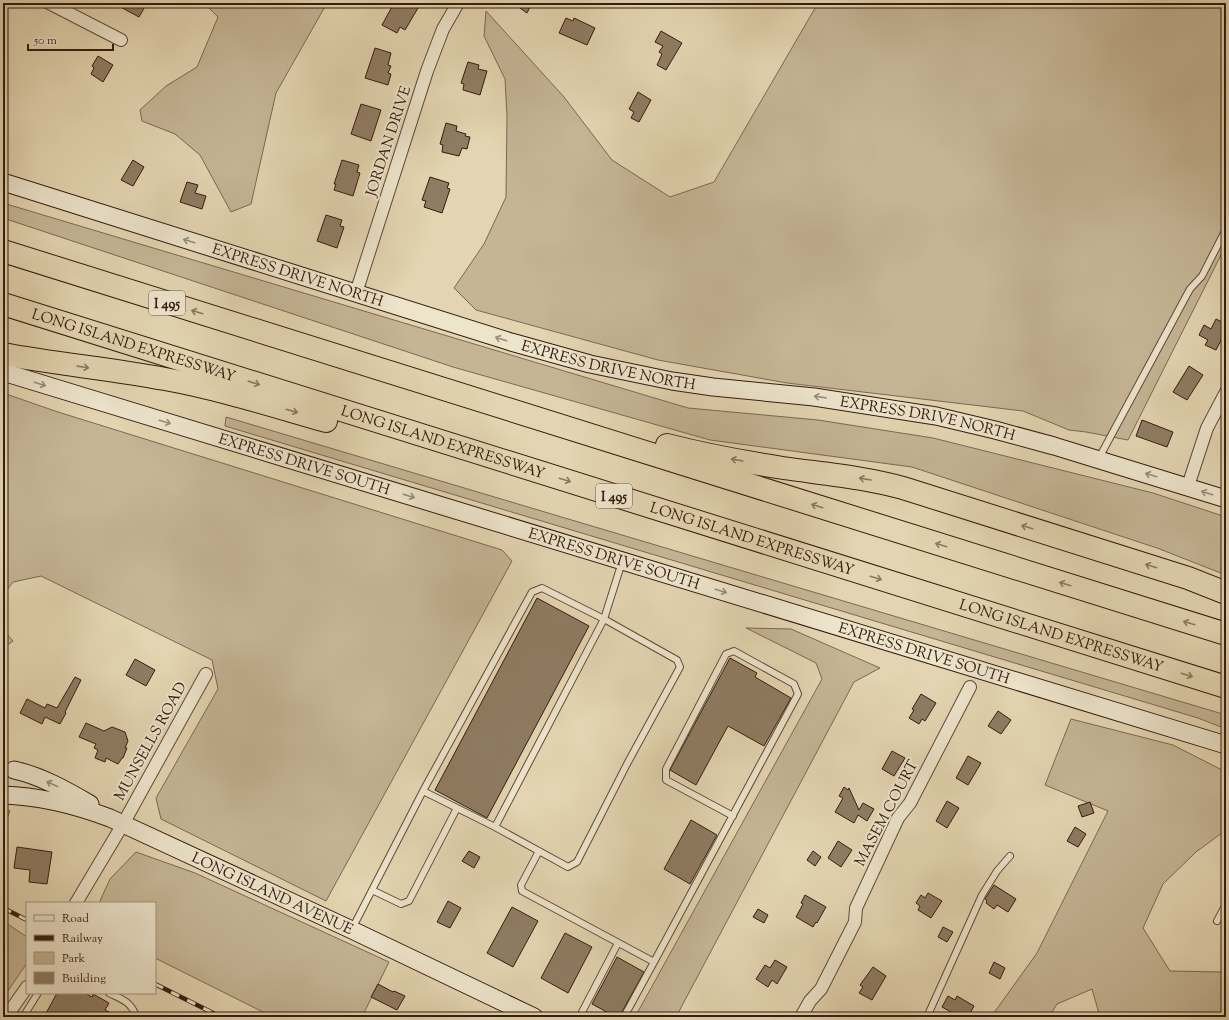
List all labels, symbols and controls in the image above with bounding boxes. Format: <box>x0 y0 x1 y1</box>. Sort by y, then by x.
scale bar <box>28 26 113 52</box>
text: 50 m <box>33 32 57 50</box>
street label: JORDAN DRIVE <box>361 83 417 200</box>
one-way arrow <box>183 237 196 244</box>
street label: EXPRESS DRIVE NORTH <box>209 239 386 313</box>
road number: I 495 <box>149 291 185 315</box>
street label: LONG ISLAND EXPRESSWAY <box>29 305 238 388</box>
one-way arrow <box>191 308 204 315</box>
one-way arrow <box>495 334 507 342</box>
street label: EXPRESS DRIVE NORTH <box>519 336 697 396</box>
one-way arrow <box>76 363 89 371</box>
one-way arrow <box>34 380 46 388</box>
one-way arrow <box>247 380 260 387</box>
street label: EXPRESS DRIVE NORTH <box>838 392 1018 447</box>
one-way arrow <box>814 393 827 401</box>
street label: LONG ISLAND EXPRESSWAY <box>338 401 547 485</box>
one-way arrow <box>285 408 298 415</box>
one-way arrow <box>158 418 170 426</box>
street label: EXPRESS DRIVE SOUTH <box>216 429 392 501</box>
one-way arrow <box>731 456 744 464</box>
one-way arrow <box>1144 471 1157 478</box>
one-way arrow <box>859 475 872 483</box>
one-way arrow <box>558 477 571 484</box>
road number: I 495 <box>596 484 632 508</box>
one-way arrow <box>1201 488 1213 496</box>
one-way arrow <box>403 493 416 500</box>
street label: LONG ISLAND EXPRESSWAY <box>647 498 857 582</box>
one-way arrow <box>810 502 823 509</box>
one-way arrow <box>1020 523 1033 530</box>
street label: EXPRESS DRIVE SOUTH <box>526 524 702 596</box>
one-way arrow <box>934 541 947 548</box>
one-way arrow <box>1145 562 1158 569</box>
one-way arrow <box>869 575 882 582</box>
one-way arrow <box>1058 580 1071 587</box>
one-way arrow <box>715 588 728 595</box>
street label: LONG ISLAND EXPRESSWAY <box>956 595 1166 679</box>
street label: EXPRESS DRIVE SOUTH <box>835 618 1012 690</box>
one-way arrow <box>1182 619 1195 626</box>
one-way arrow <box>1180 672 1193 679</box>
street label: MUNSELLS ROAD <box>110 679 193 805</box>
street label: MASEM COURT <box>850 756 924 871</box>
one-way arrow <box>47 780 59 787</box>
street label: LONG ISLAND AVENUE <box>188 848 356 941</box>
legend <box>26 902 156 994</box>
text: Road <box>62 910 89 928</box>
text: Railway <box>62 930 103 948</box>
text: Park <box>62 950 85 968</box>
text: Building <box>62 970 106 988</box>

